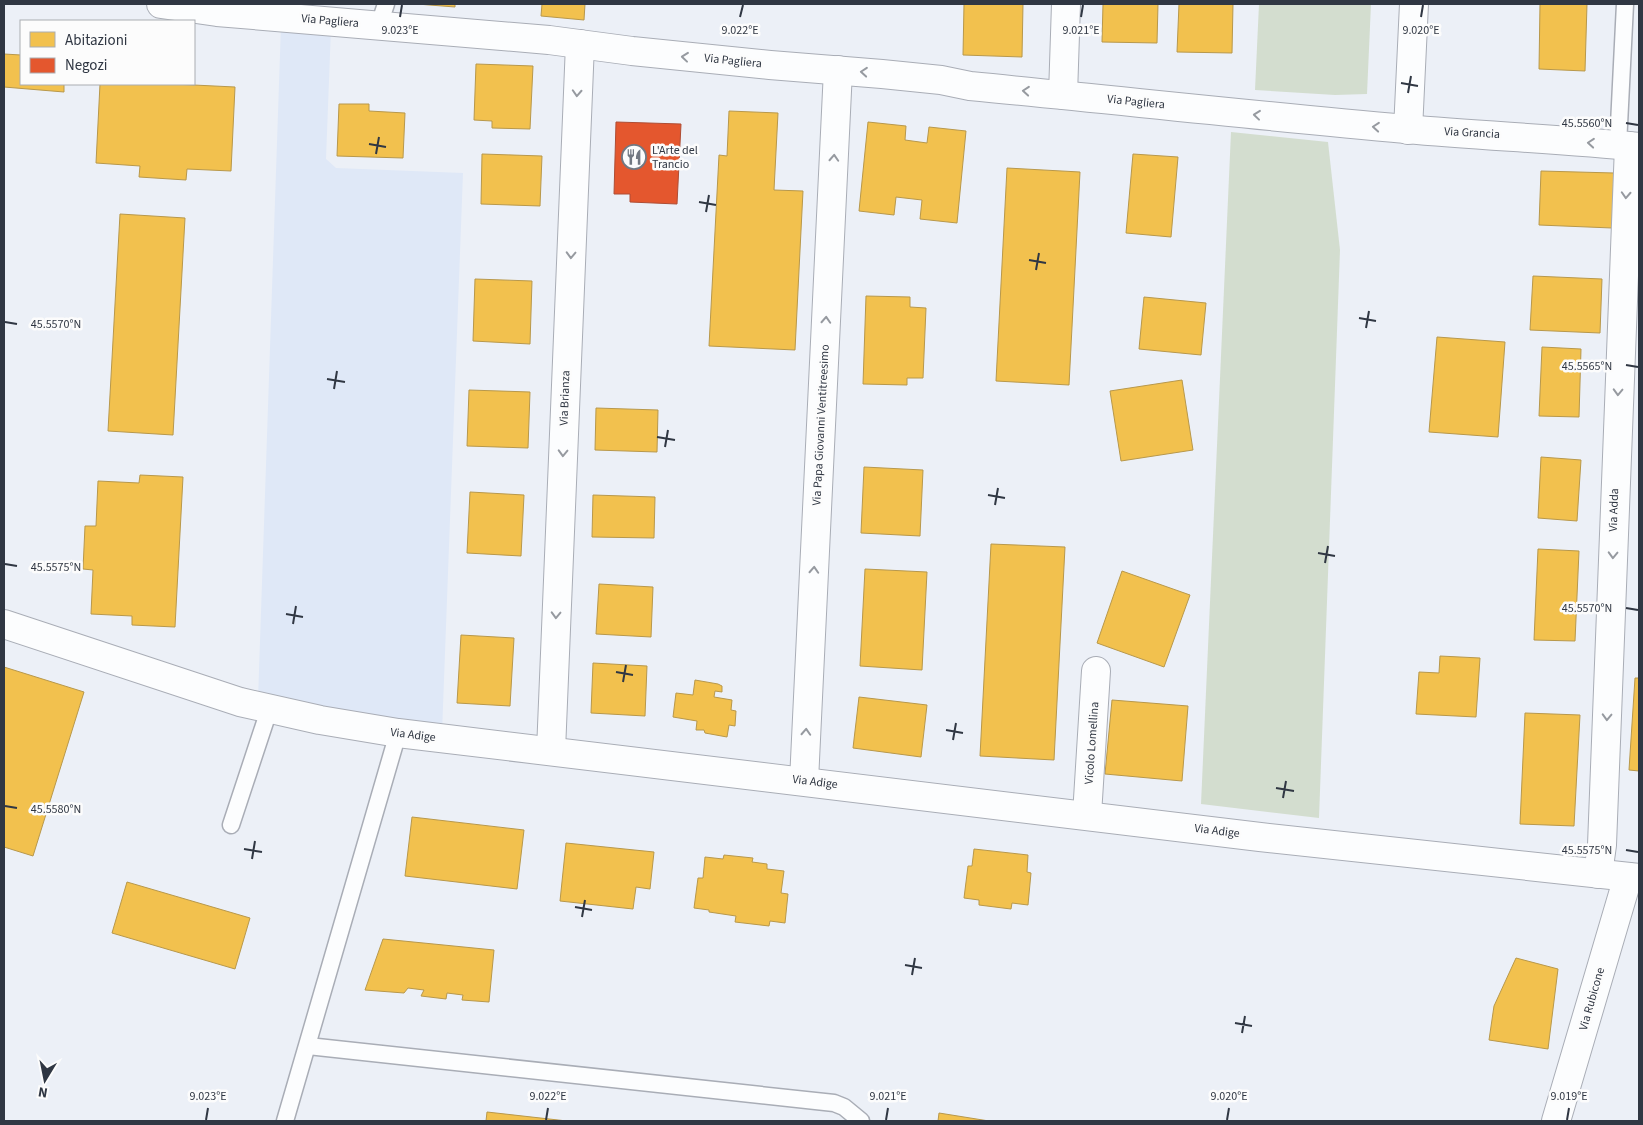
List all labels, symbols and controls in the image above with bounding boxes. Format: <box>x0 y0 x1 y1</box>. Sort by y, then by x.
street label: Via Pagliera <box>300 10 360 32</box>
legend <box>20 20 195 85</box>
text: 9.023°E <box>381 22 419 39</box>
text: 9.022°E <box>721 22 759 39</box>
text: 9.021°E <box>1062 22 1100 39</box>
text: 9.020°E <box>1402 22 1440 39</box>
text: Abitazioni <box>65 30 128 51</box>
street label: Via Pagliera <box>703 50 763 72</box>
one-way arrow <box>681 52 689 63</box>
text: Negozi <box>65 55 107 76</box>
one-way arrow <box>860 67 868 78</box>
one-way arrow <box>1021 86 1029 97</box>
one-way arrow <box>572 89 583 97</box>
street label: Via Pagliera <box>1106 91 1166 113</box>
one-way arrow <box>1253 110 1261 121</box>
text: 45.5560°N <box>1562 115 1612 132</box>
one-way arrow <box>1372 121 1380 132</box>
street label: Via Grancia <box>1444 123 1500 143</box>
one-way arrow <box>1586 138 1594 149</box>
place label: L'Arte del Trancio <box>652 142 698 173</box>
restaurant icon: L'Arte del Trancio <box>621 144 647 170</box>
one-way arrow <box>828 154 839 162</box>
one-way arrow <box>1621 191 1632 199</box>
one-way arrow <box>565 251 576 259</box>
text: 45.5570°N <box>31 316 81 333</box>
one-way arrow <box>820 316 831 324</box>
street label: Via Papa Giovanni Ventitreesimo <box>808 344 834 506</box>
text: 45.5565°N <box>1562 358 1612 375</box>
street label: Via Brianza <box>556 370 574 426</box>
one-way arrow <box>1613 389 1624 397</box>
one-way arrow <box>557 449 568 457</box>
street label: Via Adda <box>1605 488 1623 532</box>
one-way arrow <box>1607 551 1618 559</box>
text: 45.5575°N <box>31 559 81 576</box>
one-way arrow <box>809 566 819 574</box>
text: 45.5570°N <box>1562 600 1612 617</box>
one-way arrow <box>551 611 562 619</box>
street label: Vicolo Lomellina <box>1081 701 1103 785</box>
one-way arrow <box>1601 713 1612 721</box>
street label: Via Adige <box>389 724 437 746</box>
one-way arrow <box>801 728 812 736</box>
street label: Via Adige <box>791 771 839 793</box>
text: 45.5580°N <box>31 801 81 818</box>
street label: Via Adige <box>1193 820 1241 842</box>
text: 45.5575°N <box>1562 842 1612 859</box>
street label: Via Rubicone <box>1575 965 1609 1032</box>
north arrow <box>20 1055 70 1105</box>
text: N <box>37 1081 49 1102</box>
text: 9.023°E <box>189 1088 227 1105</box>
text: 9.022°E <box>529 1088 567 1105</box>
text: 9.021°E <box>869 1088 907 1105</box>
text: 9.020°E <box>1210 1088 1248 1105</box>
text: 9.019°E <box>1550 1088 1588 1105</box>

